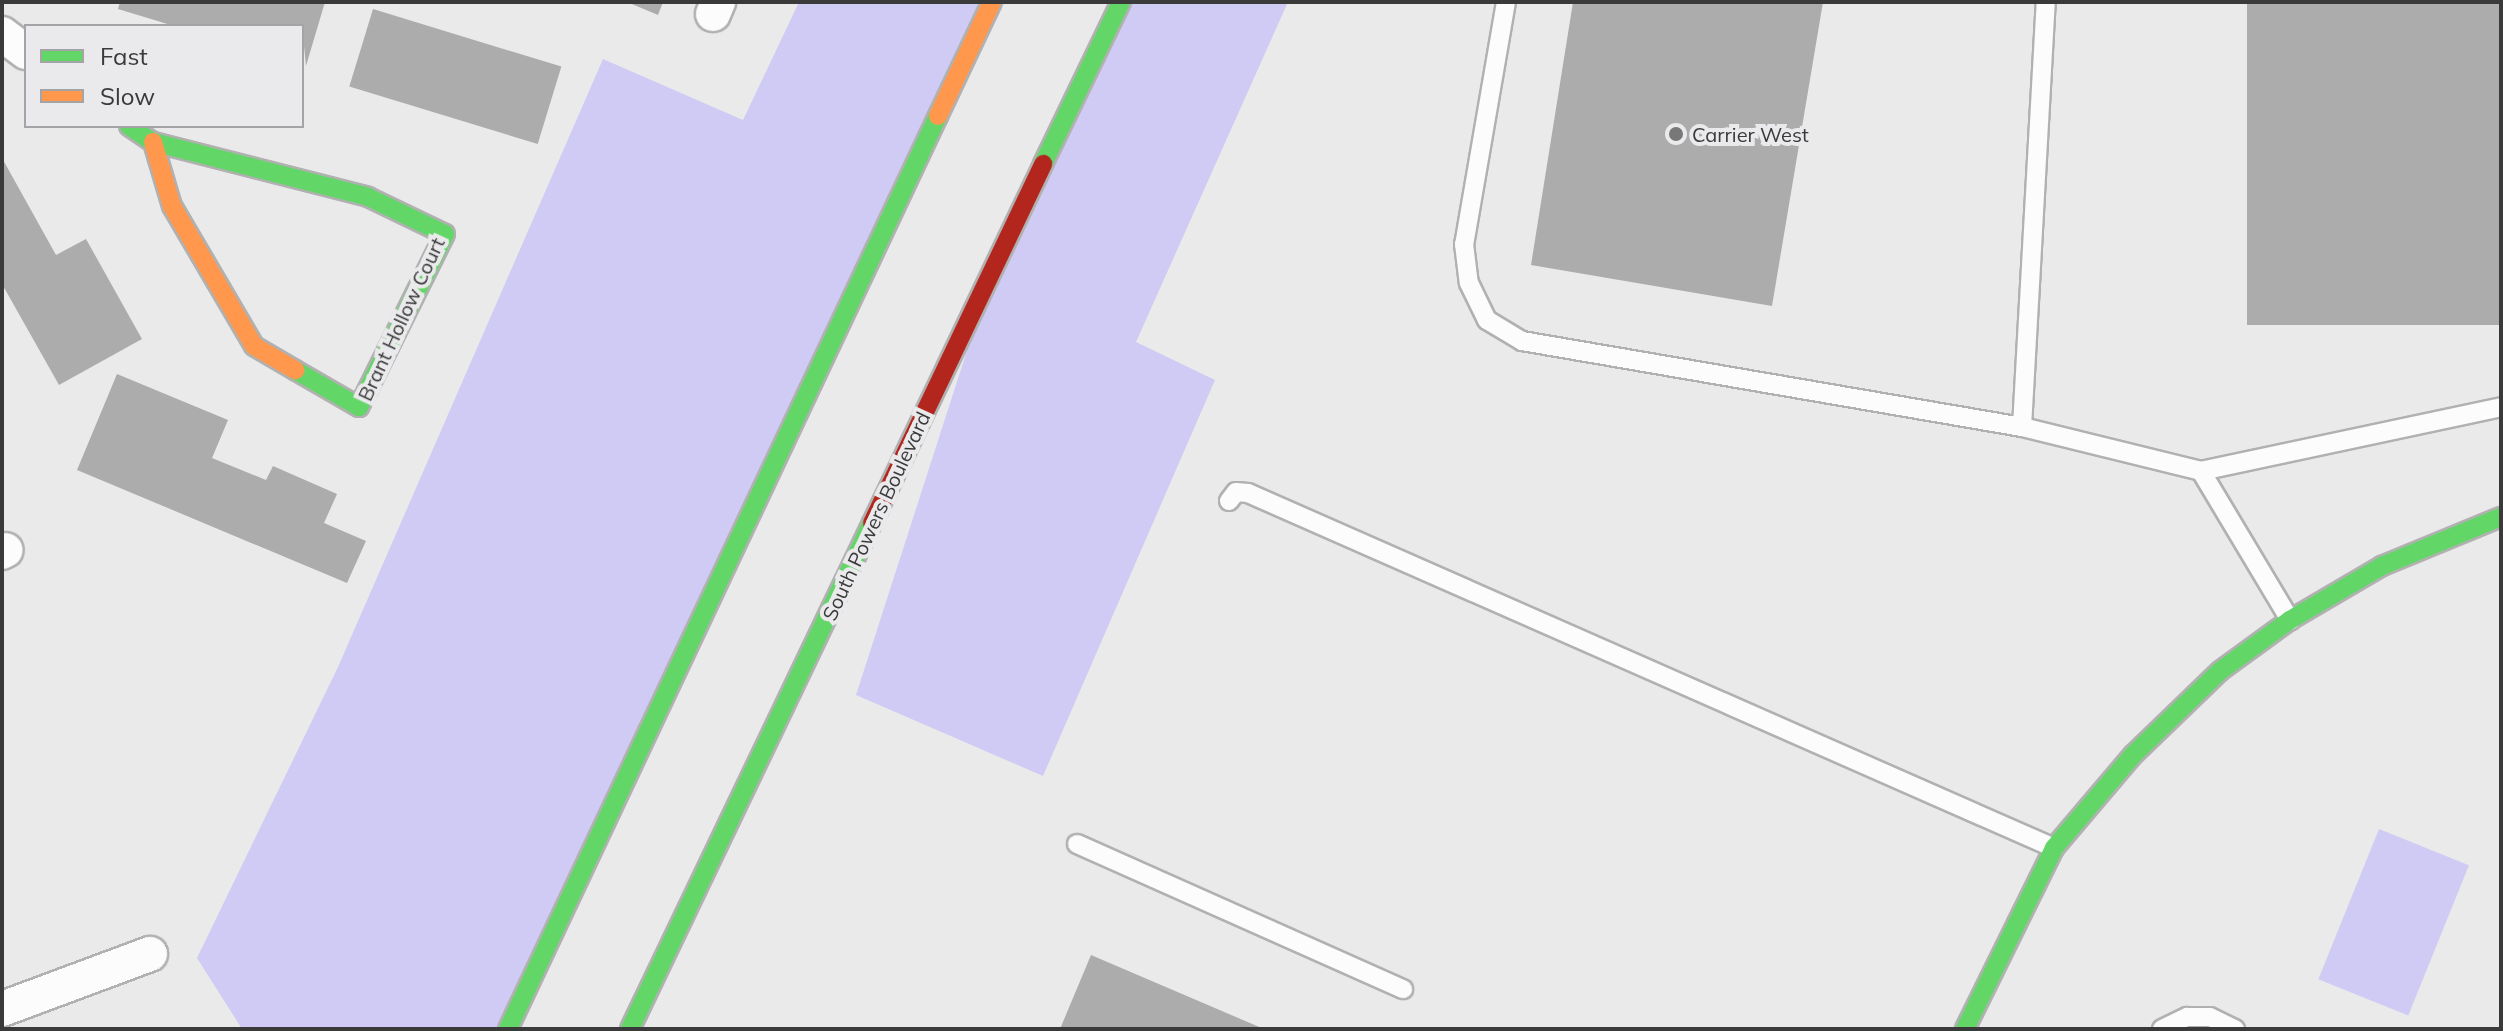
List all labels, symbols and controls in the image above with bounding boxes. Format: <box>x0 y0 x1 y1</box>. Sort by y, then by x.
legend <box>24 24 304 128</box>
text: Fast <box>100 41 148 71</box>
text: Slow <box>100 81 155 111</box>
place label: Carrier West <box>1692 122 1809 146</box>
marker: Carrier West <box>1667 125 1685 143</box>
street label: Brant Hollow Court <box>353 233 449 405</box>
street label: South Powers Boulevard <box>817 408 935 624</box>

